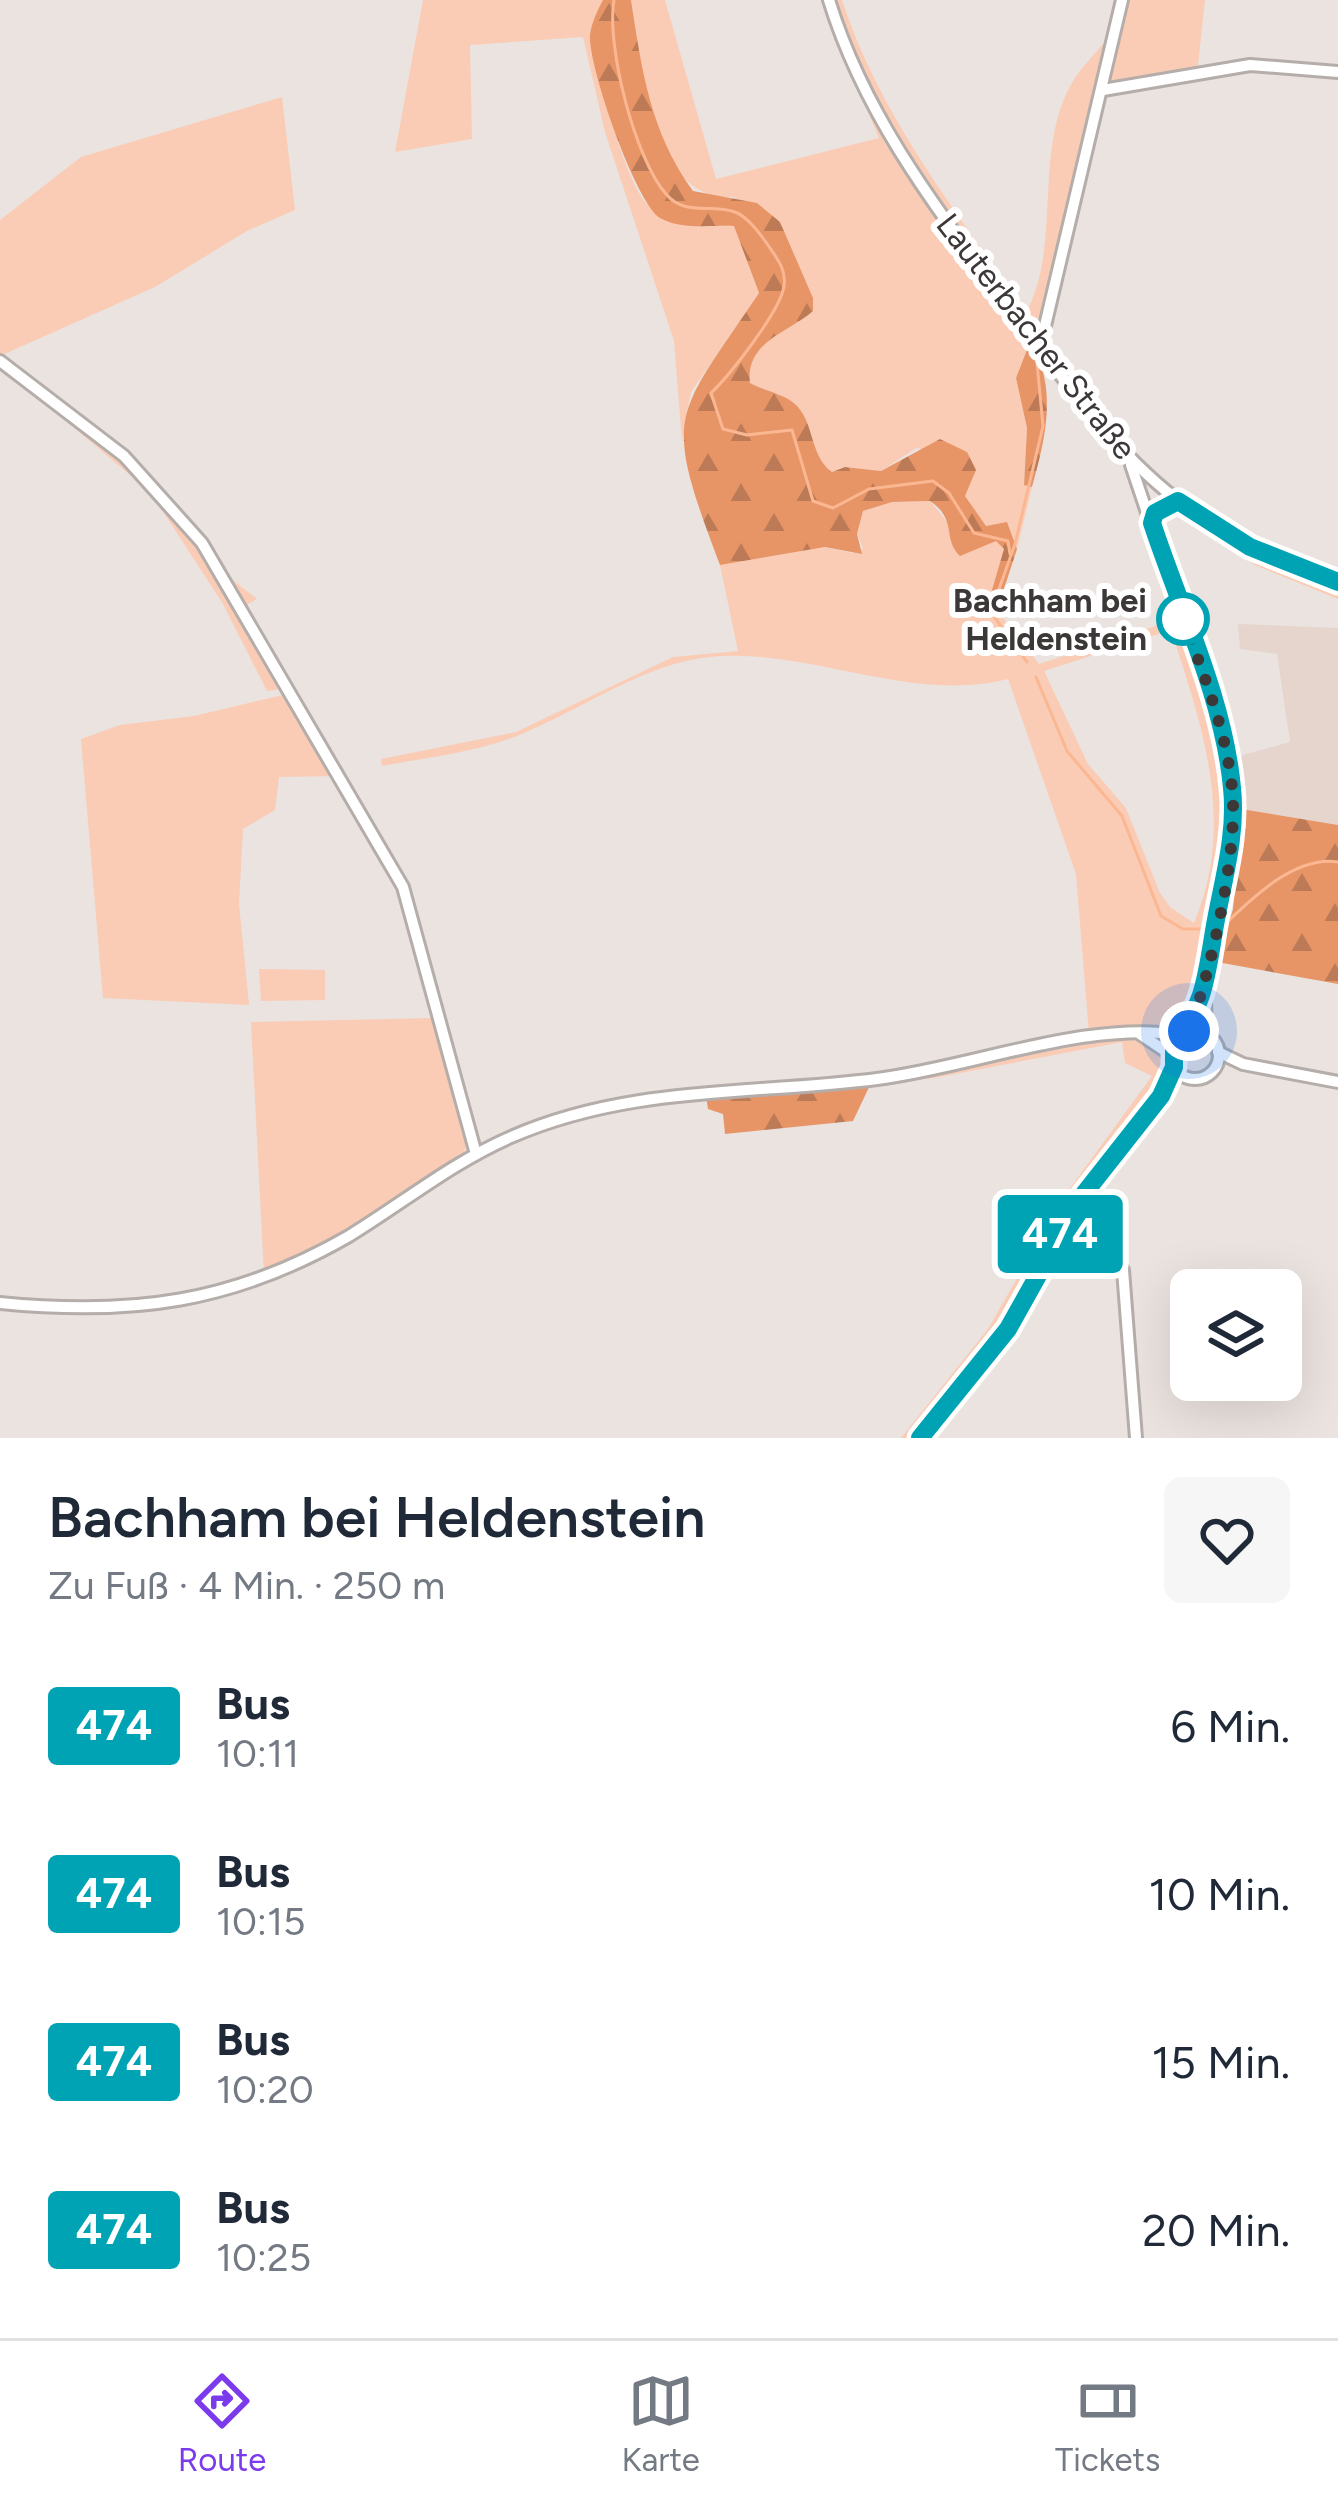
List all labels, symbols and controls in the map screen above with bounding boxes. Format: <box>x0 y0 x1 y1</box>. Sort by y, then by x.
street label: Lauterbacher Straße <box>929 206 1145 467</box>
place label: Bachham bei Heldenstein <box>953 581 1147 658</box>
marker: Bachham bei Heldenstein <box>1158 594 1208 644</box>
your location <box>1159 1001 1219 1061</box>
line badge: 474 <box>991 1195 1129 1273</box>
text: 474 <box>1022 1208 1098 1259</box>
map controls <box>1170 1269 1302 1401</box>
button: layers <box>1170 1269 1302 1401</box>
button: heart <box>1164 1477 1290 1603</box>
text: Bachham bei Heldenstein <box>48 1483 705 1551</box>
text: Zu Fuß · 4 Min. · 250 m <box>48 1562 445 1609</box>
text: Bus <box>216 1676 290 1730</box>
text: 6 Min. <box>1170 1699 1290 1753</box>
text: 474 <box>76 1700 152 1751</box>
text: 10:11 <box>216 1730 299 1777</box>
text: Bus <box>216 1844 290 1898</box>
text: 10 Min. <box>1148 1867 1290 1921</box>
text: 474 <box>76 1868 152 1919</box>
text: 10:15 <box>216 1898 306 1945</box>
text: Bus <box>216 2012 290 2066</box>
text: 15 Min. <box>1151 2035 1290 2089</box>
text: 474 <box>76 2036 152 2087</box>
text: 10:20 <box>216 2066 314 2113</box>
text: Bus <box>216 2180 290 2234</box>
text: 20 Min. <box>1142 2203 1290 2257</box>
text: 474 <box>76 2204 152 2255</box>
text: 10:25 <box>216 2234 311 2281</box>
tab: Route <box>178 2368 266 2479</box>
tab: Karte <box>622 2368 700 2479</box>
tab: Tickets <box>1055 2368 1160 2479</box>

